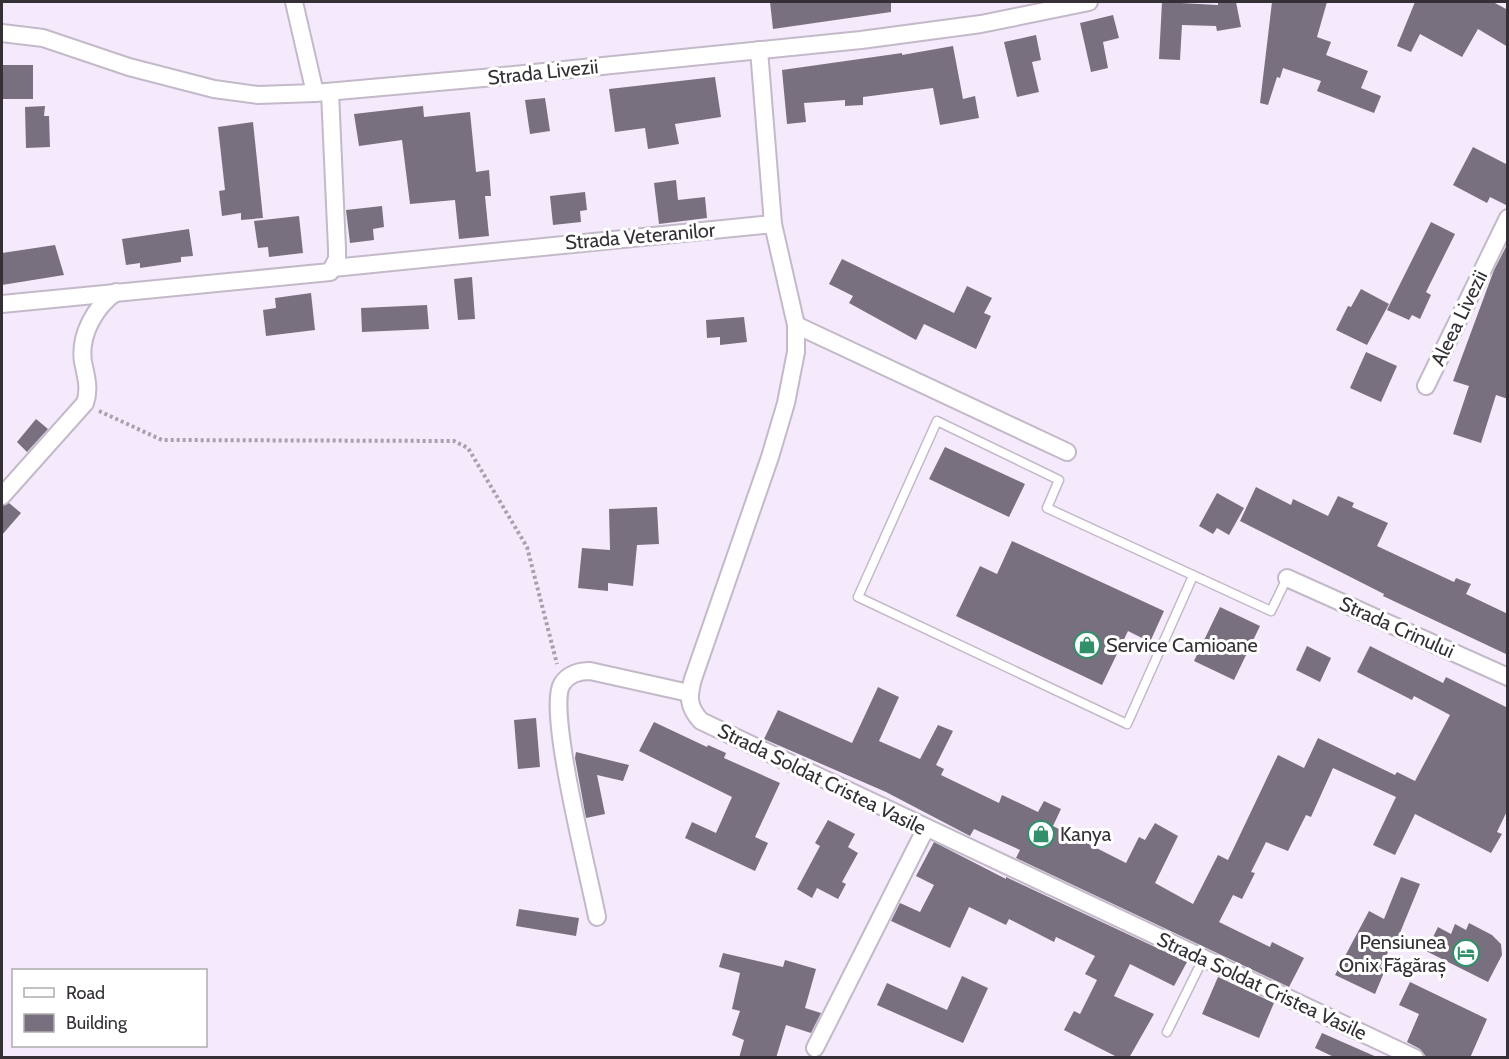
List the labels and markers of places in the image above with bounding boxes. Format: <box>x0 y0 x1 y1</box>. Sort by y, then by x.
shop icon: Service Camioane <box>1072 630 1102 660</box>
place label: Service Camioane <box>1106 633 1258 657</box>
shop icon: Kanya <box>1026 819 1056 849</box>
place label: Kanya <box>1060 822 1112 846</box>
place label: Pensiunea Onix Făgăraș <box>1339 930 1446 978</box>
hotel icon: Pensiunea Onix Făgăraș <box>1451 938 1481 968</box>

